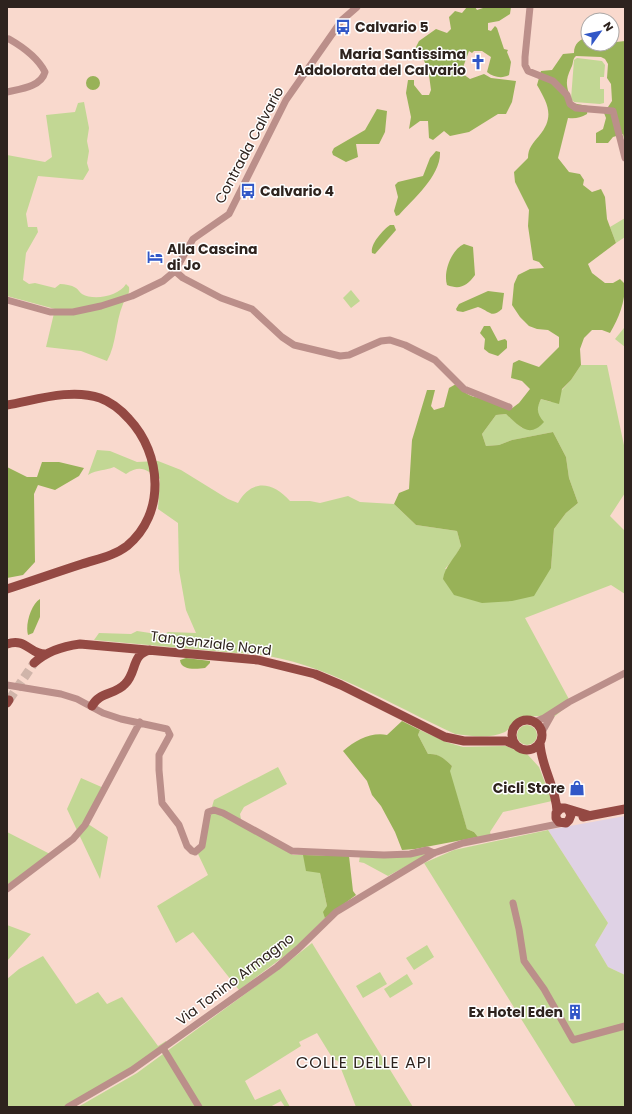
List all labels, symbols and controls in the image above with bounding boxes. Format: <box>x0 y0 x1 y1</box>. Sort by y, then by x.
north arrow <box>580 12 620 52</box>
place label: Calvario 5 <box>355 17 429 37</box>
bus stop icon: Calvario 5 <box>334 18 352 36</box>
text: N <box>599 19 617 34</box>
place label: Maria Santissima Addolorata del Calvario <box>294 44 466 80</box>
church icon: Maria Santissima Addolorata del Calvario <box>469 53 487 71</box>
street label: Contrada Calvario <box>210 83 288 207</box>
place label: Calvario 4 <box>260 181 334 201</box>
bus stop icon: Calvario 4 <box>239 182 257 200</box>
place label: Alla Cascina di Jo <box>167 239 258 275</box>
hotel icon: Alla Cascina di Jo <box>146 248 164 266</box>
street label: Tangenziale Nord <box>149 626 273 660</box>
place label: Cicli Store <box>493 778 565 798</box>
shop icon: Cicli Store <box>568 779 586 797</box>
street label: Via Tonino Armagno <box>172 928 298 1030</box>
place label: Ex Hotel Eden <box>469 1002 563 1022</box>
building icon: Ex Hotel Eden <box>566 1003 584 1021</box>
district label: COLLE DELLE API <box>296 1051 432 1074</box>

